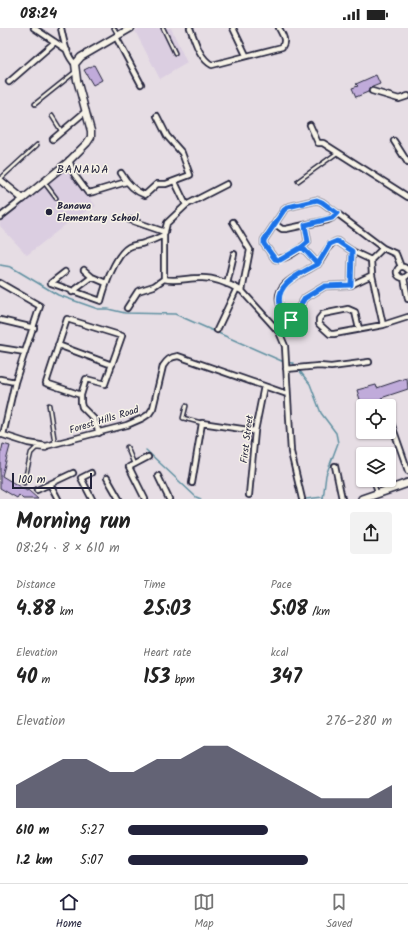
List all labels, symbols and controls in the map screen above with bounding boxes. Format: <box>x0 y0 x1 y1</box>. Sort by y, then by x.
text: 08:24 <box>20 2 57 26</box>
district label: BANAWA <box>56 160 110 179</box>
place label: Banawa Elementary School <box>57 198 139 226</box>
marker: Banawa Elementary School <box>44 207 54 217</box>
pin <box>274 303 308 337</box>
icon: arrive <box>280 309 302 331</box>
map controls <box>356 399 396 487</box>
button: locate <box>356 399 396 439</box>
street label: Forest Hills Road <box>67 402 142 438</box>
street label: First Street <box>236 414 258 464</box>
button: layers <box>356 447 396 487</box>
scale bar <box>12 471 92 490</box>
text: 100 m <box>18 471 46 489</box>
text: Morning run <box>16 505 131 540</box>
button: share <box>350 512 392 554</box>
text: 08:24 · 8 × 610 m <box>16 538 120 559</box>
text: Distance <box>16 576 56 594</box>
text: Time <box>143 576 166 594</box>
text: Pace <box>271 576 292 594</box>
text: 4.88 <box>16 594 55 626</box>
text: 25:03 <box>143 594 191 626</box>
text: 5:08 <box>271 594 308 626</box>
text: km <box>55 603 74 621</box>
text: /km <box>308 603 330 621</box>
text: Elevation <box>16 644 58 662</box>
text: Heart rate <box>143 644 191 662</box>
text: kcal <box>271 644 289 662</box>
text: 40 <box>16 662 37 694</box>
text: 153 <box>143 662 170 694</box>
text: 347 <box>271 662 302 694</box>
text: m <box>37 671 50 689</box>
text: bpm <box>170 671 195 689</box>
text: Elevation <box>16 711 65 732</box>
text: 276–280 m <box>326 711 392 732</box>
text: 610 m <box>16 820 49 841</box>
text: 5:27 <box>80 820 104 841</box>
text: 1.2 km <box>16 850 53 871</box>
text: 5:07 <box>80 850 103 871</box>
tab: Home <box>56 891 82 933</box>
tab: Map <box>193 891 215 933</box>
tab: Saved <box>326 891 352 933</box>

